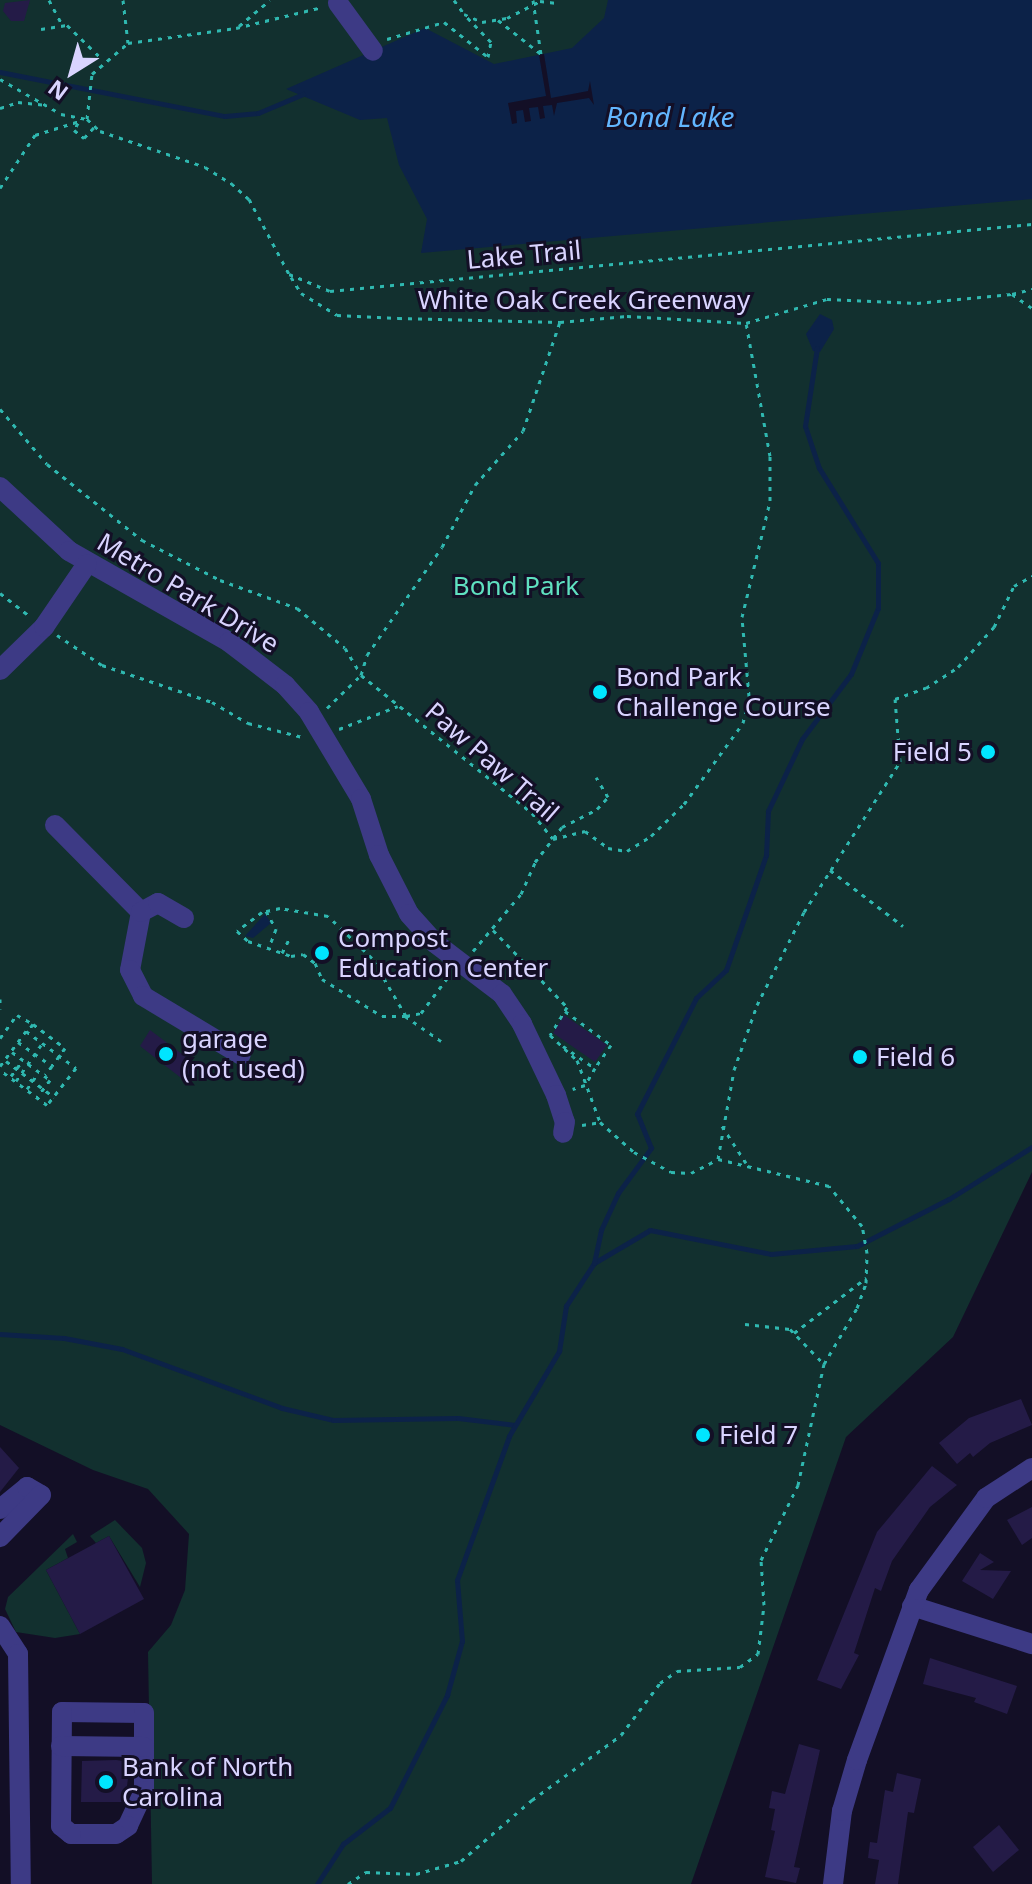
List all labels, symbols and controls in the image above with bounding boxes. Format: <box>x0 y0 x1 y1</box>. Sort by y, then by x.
north arrow <box>32 32 112 112</box>
text: N <box>41 74 74 109</box>
water label: Bond Lake <box>606 99 734 133</box>
street label: Lake Trail <box>465 234 583 276</box>
street label: White Oak Creek Greenway <box>418 284 750 316</box>
street label: Metro Park Drive <box>92 526 284 660</box>
park label: Bond Park <box>453 570 579 602</box>
place label: Bond Park Challenge Course <box>616 661 831 722</box>
marker: Bond Park Challenge Course <box>591 683 609 701</box>
street label: Paw Paw Trail <box>419 696 565 828</box>
place label: Field 5 <box>893 736 972 768</box>
marker: Field 5 <box>979 743 997 761</box>
place label: Compost Education Center <box>338 922 548 984</box>
marker: Compost Education Center <box>313 944 331 962</box>
place label: garage (not used) <box>182 1023 305 1084</box>
place label: Field 6 <box>876 1041 955 1073</box>
marker: garage (not used) <box>157 1045 175 1063</box>
marker: Field 6 <box>851 1048 869 1066</box>
place label: Field 7 <box>719 1419 798 1451</box>
marker: Field 7 <box>694 1426 712 1444</box>
place label: Bank of North Carolina <box>122 1751 293 1812</box>
marker: Bank of North Carolina <box>97 1773 115 1791</box>

